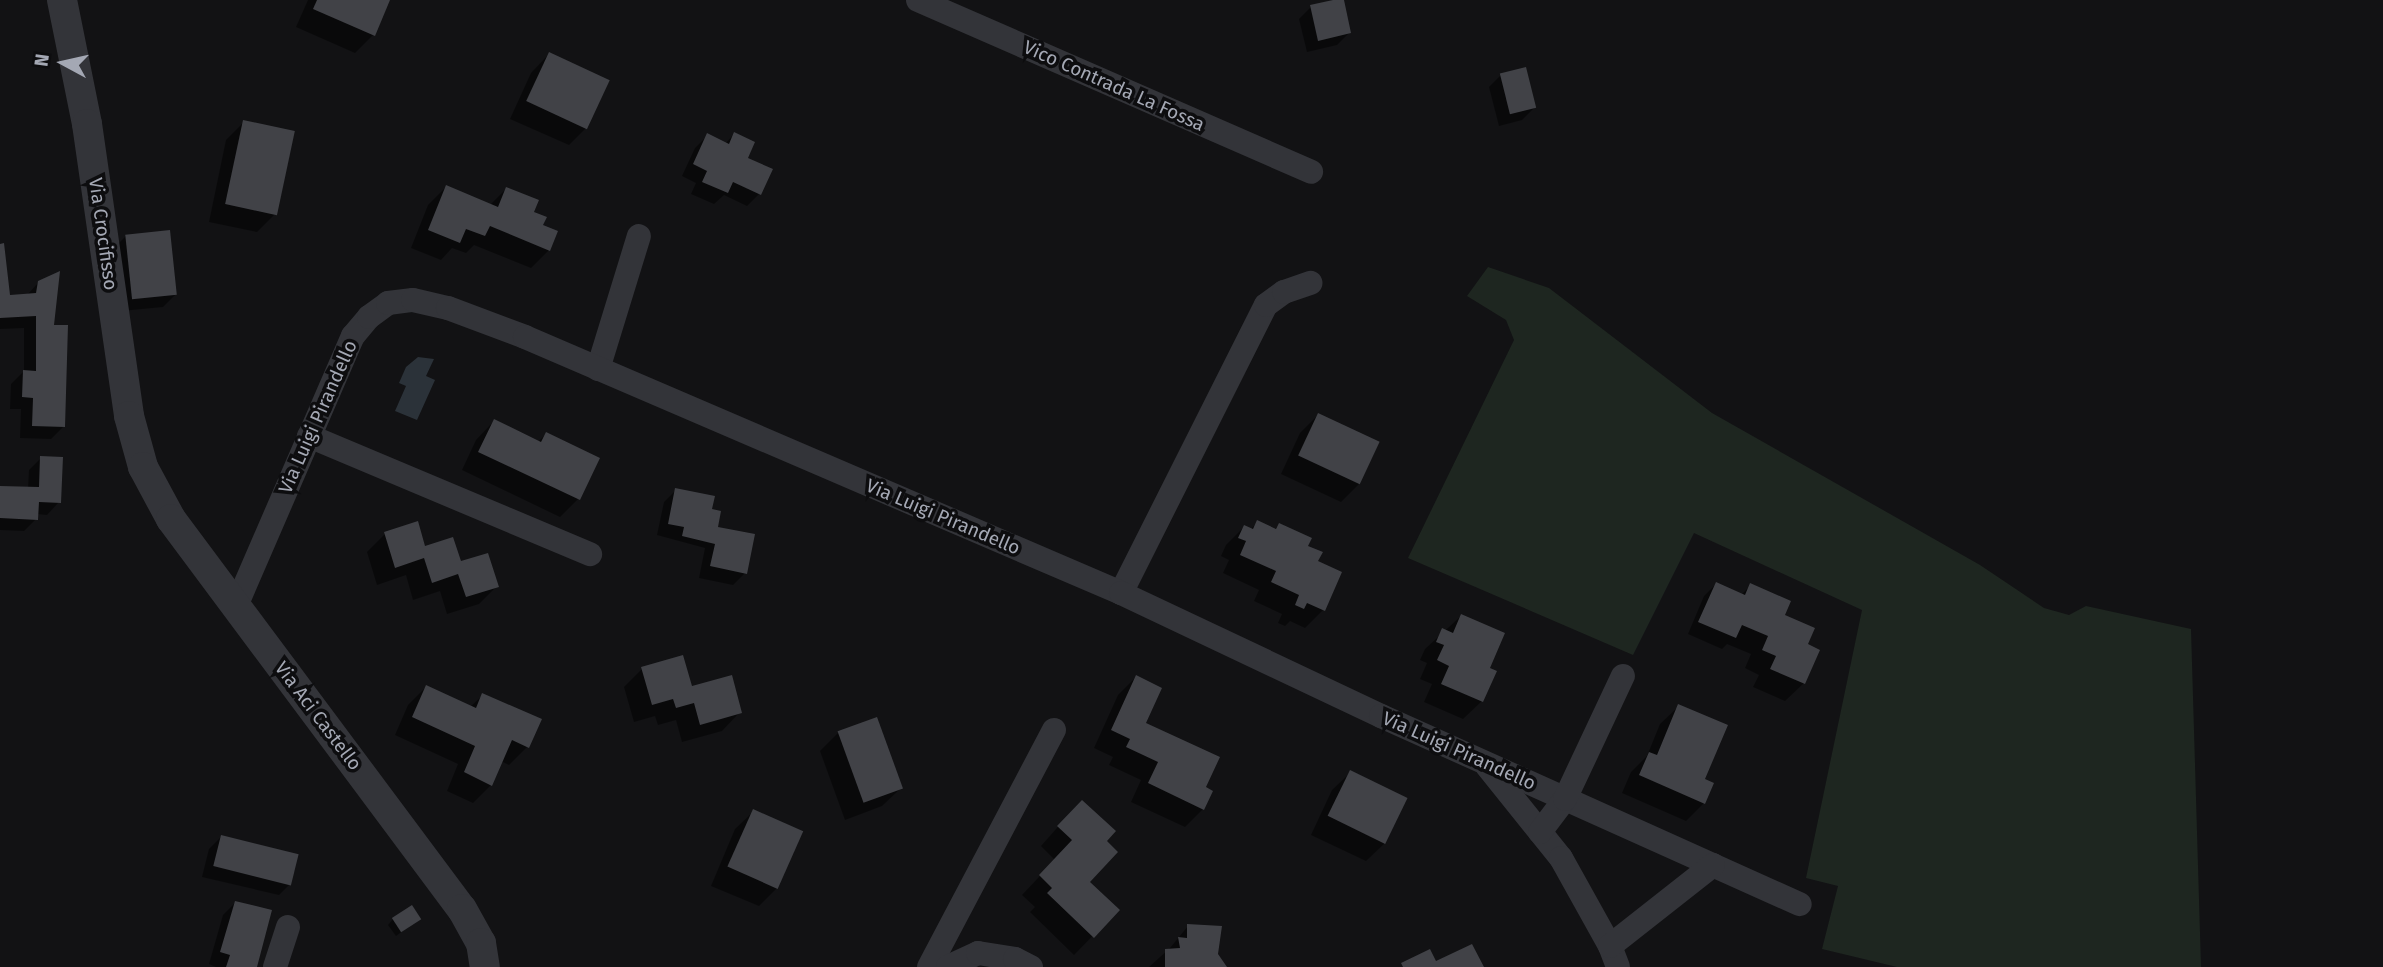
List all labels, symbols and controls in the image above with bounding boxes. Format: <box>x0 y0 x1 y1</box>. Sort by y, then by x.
north arrow <box>28 28 98 98</box>
street label: Vico Contrada La Fossa <box>1020 36 1208 136</box>
text: N <box>29 52 54 68</box>
street label: Via Crocifisso <box>84 176 122 292</box>
street label: Via Luigi Pirandello <box>274 337 362 497</box>
street label: Via Luigi Pirandello <box>862 474 1024 560</box>
street label: Via Aci Castello <box>270 657 366 775</box>
street label: Via Luigi Pirandello <box>1379 707 1539 795</box>

